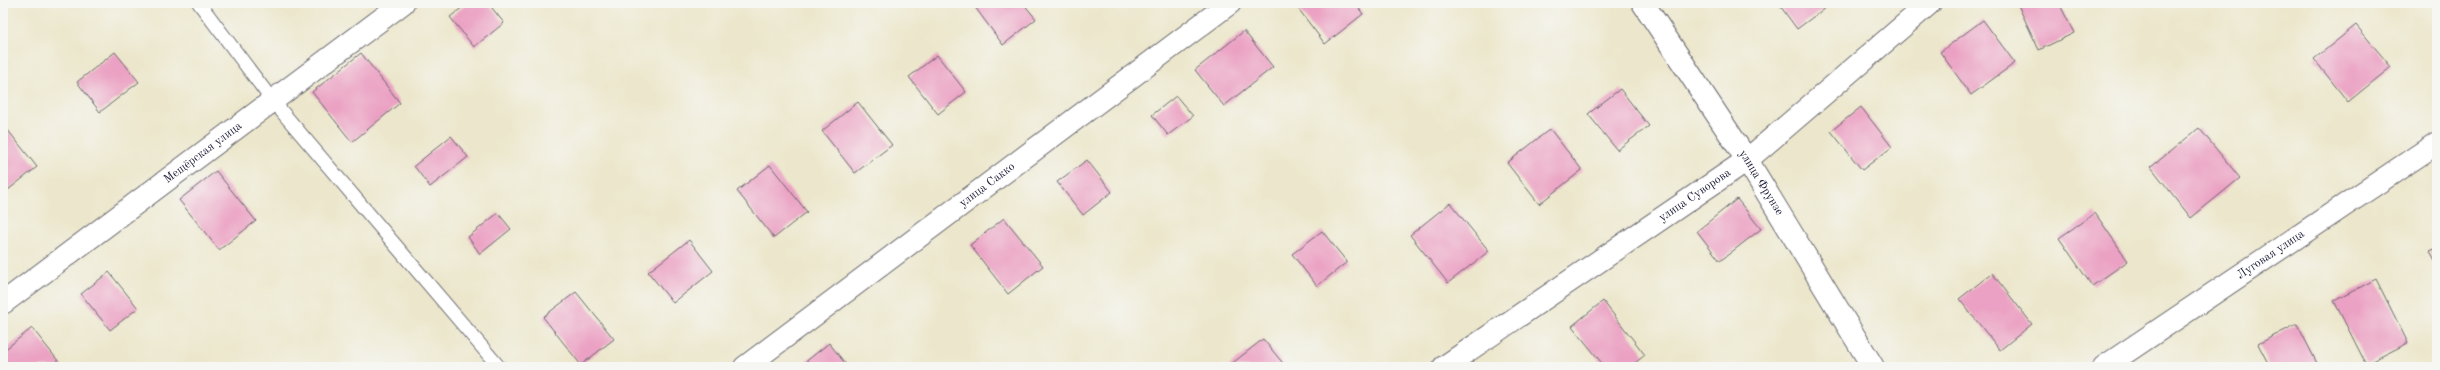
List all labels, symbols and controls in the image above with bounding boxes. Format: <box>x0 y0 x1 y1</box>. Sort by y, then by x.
street label: Мещёрская улица <box>162 120 244 186</box>
street label: улица Фрунзе <box>1736 148 1785 218</box>
street label: улица Сакко <box>957 160 1017 210</box>
street label: улица Суворова <box>1657 167 1733 224</box>
street label: Луговая улица <box>2235 228 2307 282</box>

